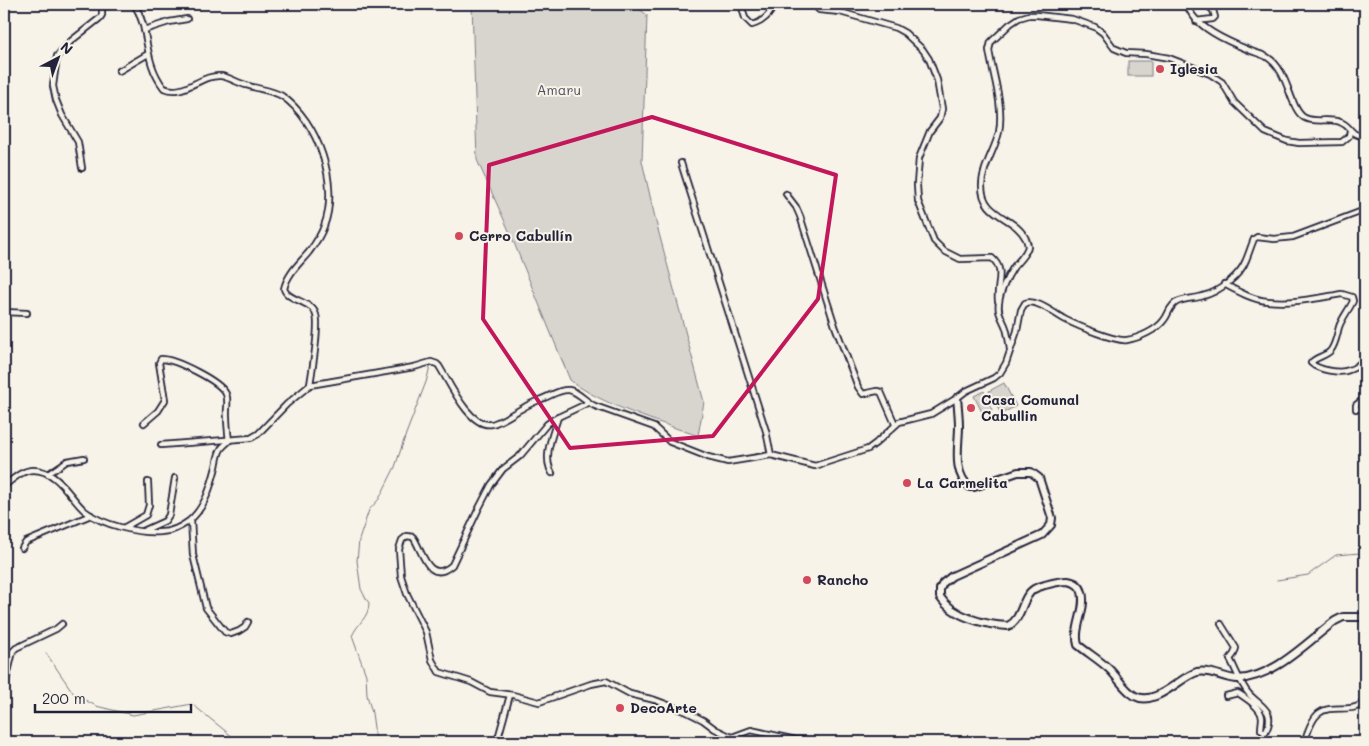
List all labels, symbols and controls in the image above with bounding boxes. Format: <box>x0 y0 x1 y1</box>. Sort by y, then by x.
north arrow <box>32 32 82 82</box>
text: N <box>57 37 77 58</box>
place label: Iglesia <box>1170 59 1218 78</box>
marker: Iglesia <box>1154 63 1166 75</box>
park label: Amaru <box>537 80 581 99</box>
place label: Cerro Cabullín <box>469 226 572 245</box>
marker: Cerro Cabullín <box>453 230 465 242</box>
place label: Casa Comunal Cabullin <box>981 390 1079 425</box>
marker: Casa Comunal Cabullin <box>965 402 977 414</box>
place label: La Carmelita <box>917 473 1008 492</box>
marker: La Carmelita <box>901 477 913 489</box>
place label: Rancho <box>817 570 869 589</box>
marker: Rancho <box>801 574 813 586</box>
scale bar <box>35 681 191 713</box>
text: 200 m <box>42 688 86 708</box>
place label: DecoArte <box>630 698 697 717</box>
marker: DecoArte <box>614 702 626 714</box>

